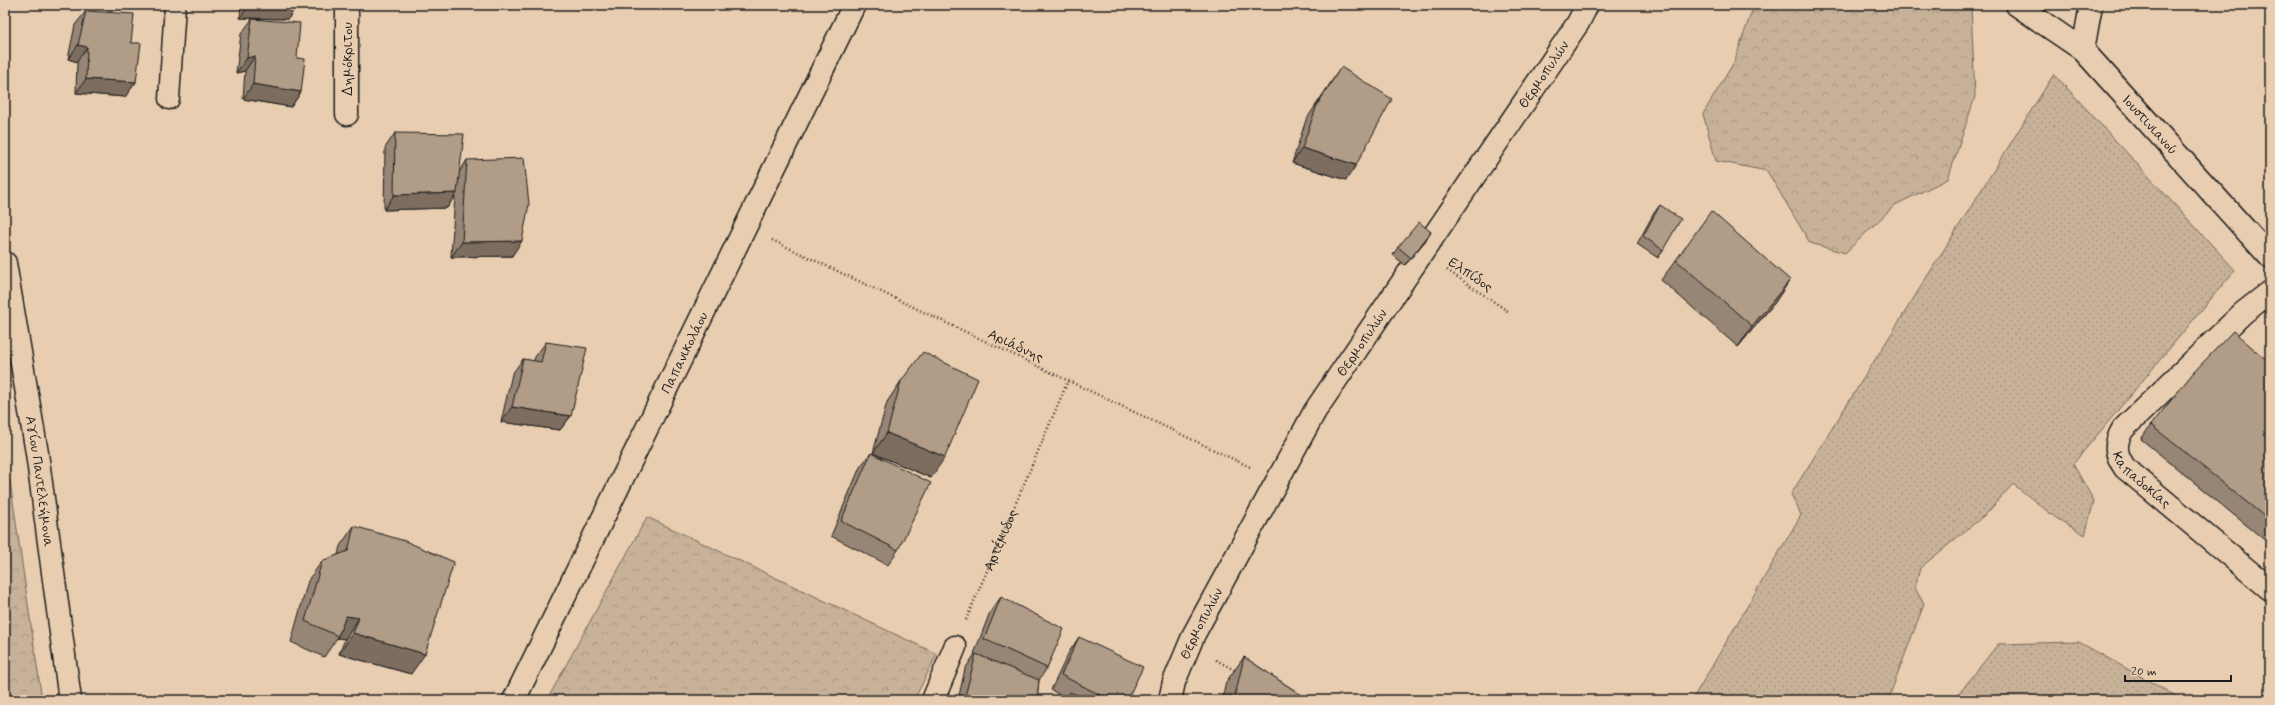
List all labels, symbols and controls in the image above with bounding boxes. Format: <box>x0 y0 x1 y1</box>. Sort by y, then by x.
street label: Δημόκριτου <box>339 22 357 96</box>
street label: Θερμοπυλών <box>1515 37 1573 112</box>
street label: Ιουστινιανού <box>2118 91 2181 159</box>
street label: Ελπίδος <box>1445 253 1496 296</box>
street label: Θερμοπυλών <box>1333 306 1392 380</box>
street label: Παπανικολάου <box>657 309 713 397</box>
street label: Αριάδνης <box>985 325 1046 367</box>
street label: Αγίου Παντελεήμονα <box>21 414 57 548</box>
street label: Καπαδοκίας <box>2107 449 2174 513</box>
street label: Αρτέμιδος <box>980 507 1022 574</box>
street label: Θερμοπυλών <box>1176 585 1227 662</box>
scale bar <box>2125 657 2231 683</box>
text: 20 m <box>2131 664 2157 680</box>

